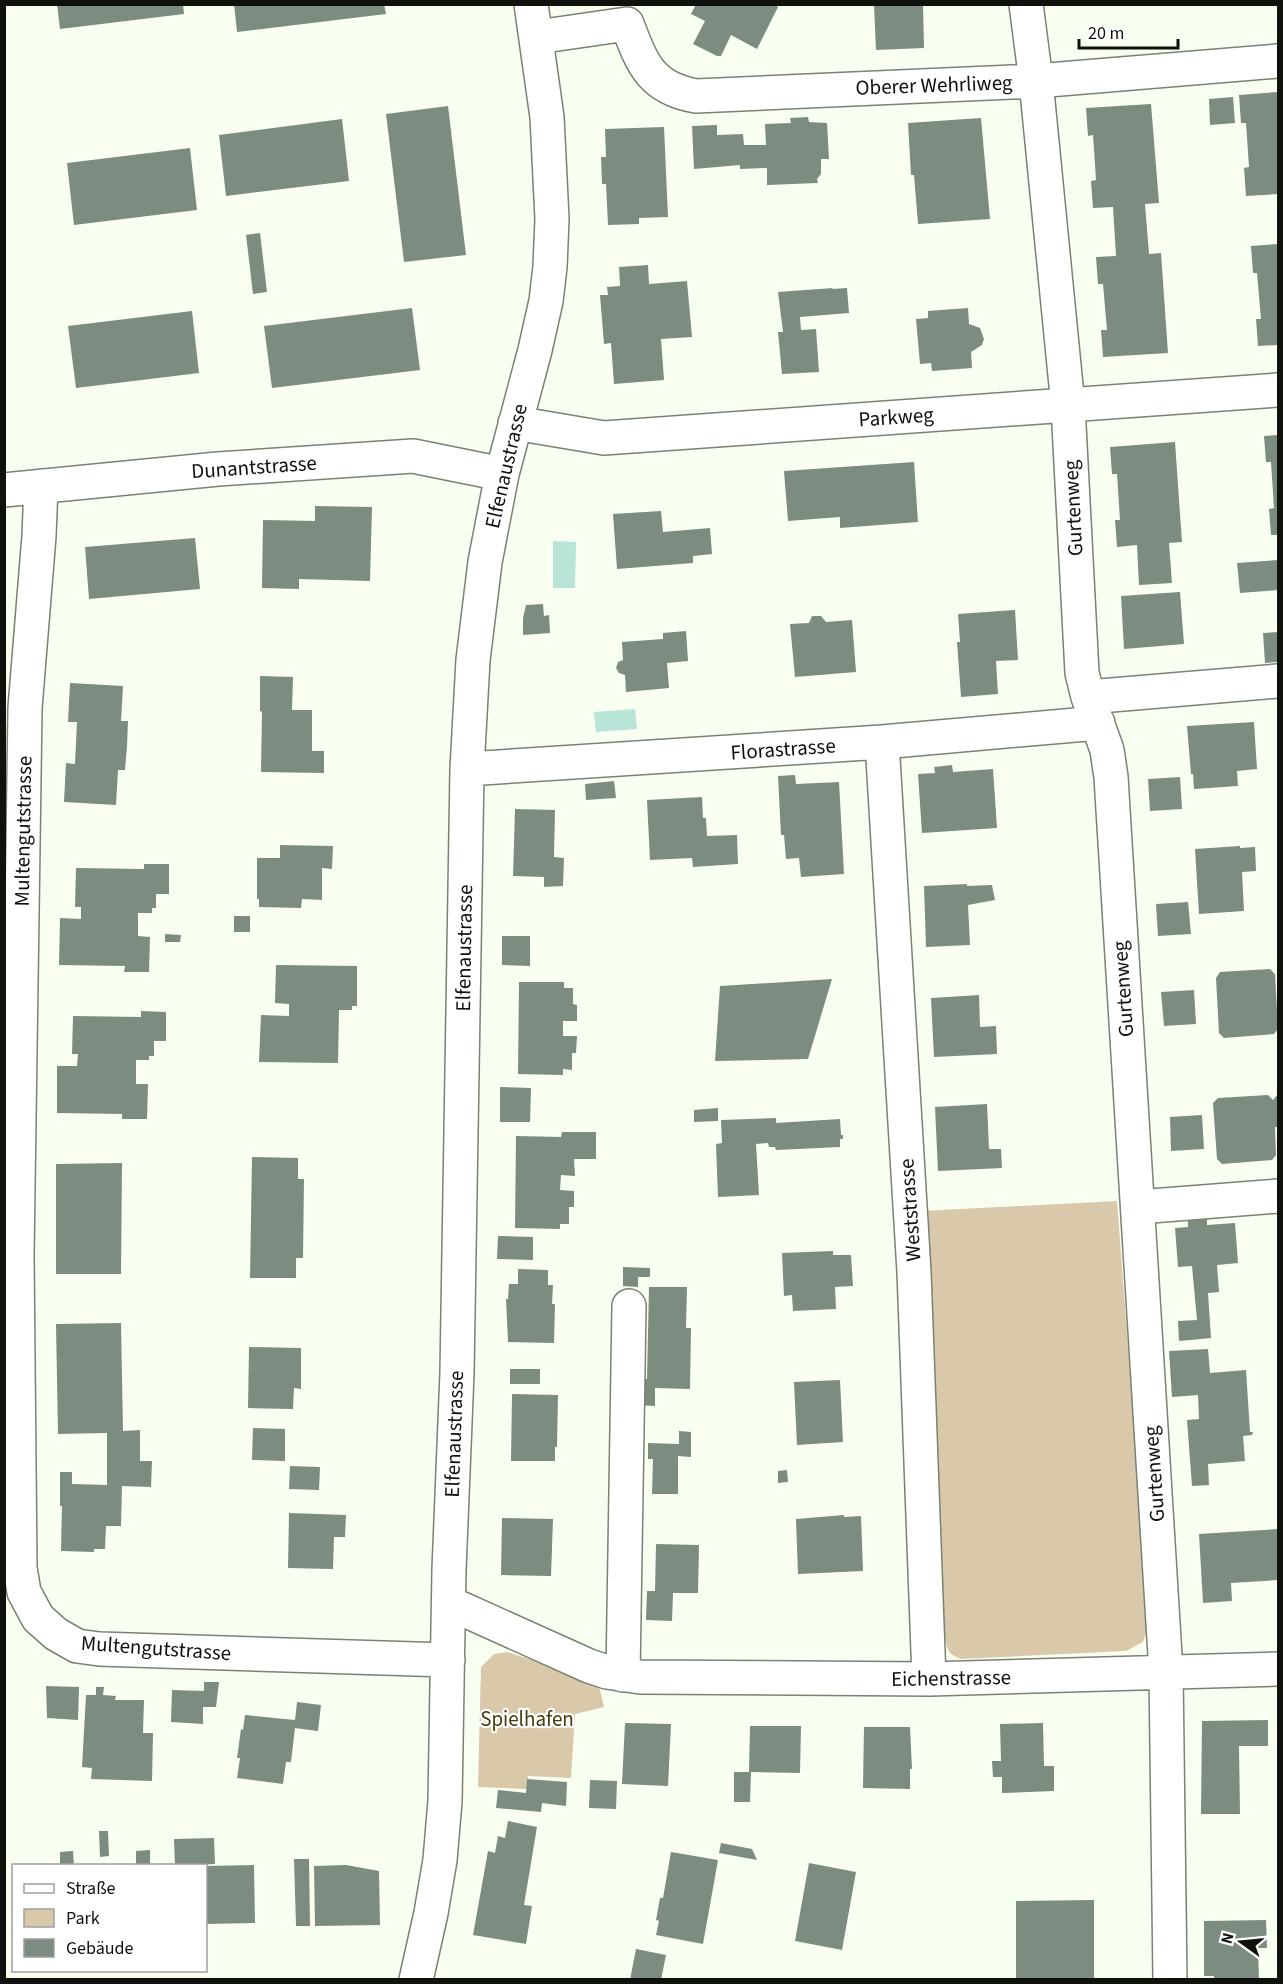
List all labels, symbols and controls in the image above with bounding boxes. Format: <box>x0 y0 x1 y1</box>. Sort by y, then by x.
scale bar <box>1079 12 1178 50</box>
text: 20 m <box>1088 21 1124 46</box>
street label: Oberer Wehrliweg <box>855 67 1013 103</box>
street label: Parkweg <box>858 399 935 435</box>
street label: Elfenaustrasse <box>477 401 535 531</box>
street label: Dunantstrasse <box>190 448 318 486</box>
street label: Gurtenweg <box>1055 459 1090 557</box>
street label: Florastrasse <box>729 730 837 768</box>
street label: Multengutstrasse <box>7 755 39 907</box>
street label: Elfenaustrasse <box>448 884 480 1012</box>
street label: Gurtenweg <box>1105 940 1141 1038</box>
street label: Weststrasse <box>891 1158 929 1262</box>
street label: Elfenaustrasse <box>437 1370 471 1498</box>
street label: Gurtenweg <box>1136 1425 1172 1523</box>
street label: Multengutstrasse <box>80 1628 232 1668</box>
street label: Eichenstrasse <box>891 1662 1011 1694</box>
park label: Spielhafen <box>480 1704 574 1734</box>
legend <box>12 1864 207 1972</box>
text: Straße <box>66 1876 116 1901</box>
text: Park <box>66 1906 100 1931</box>
north arrow <box>1211 1912 1271 1972</box>
text: N <box>1215 1930 1239 1946</box>
text: Gebäude <box>66 1936 134 1961</box>

